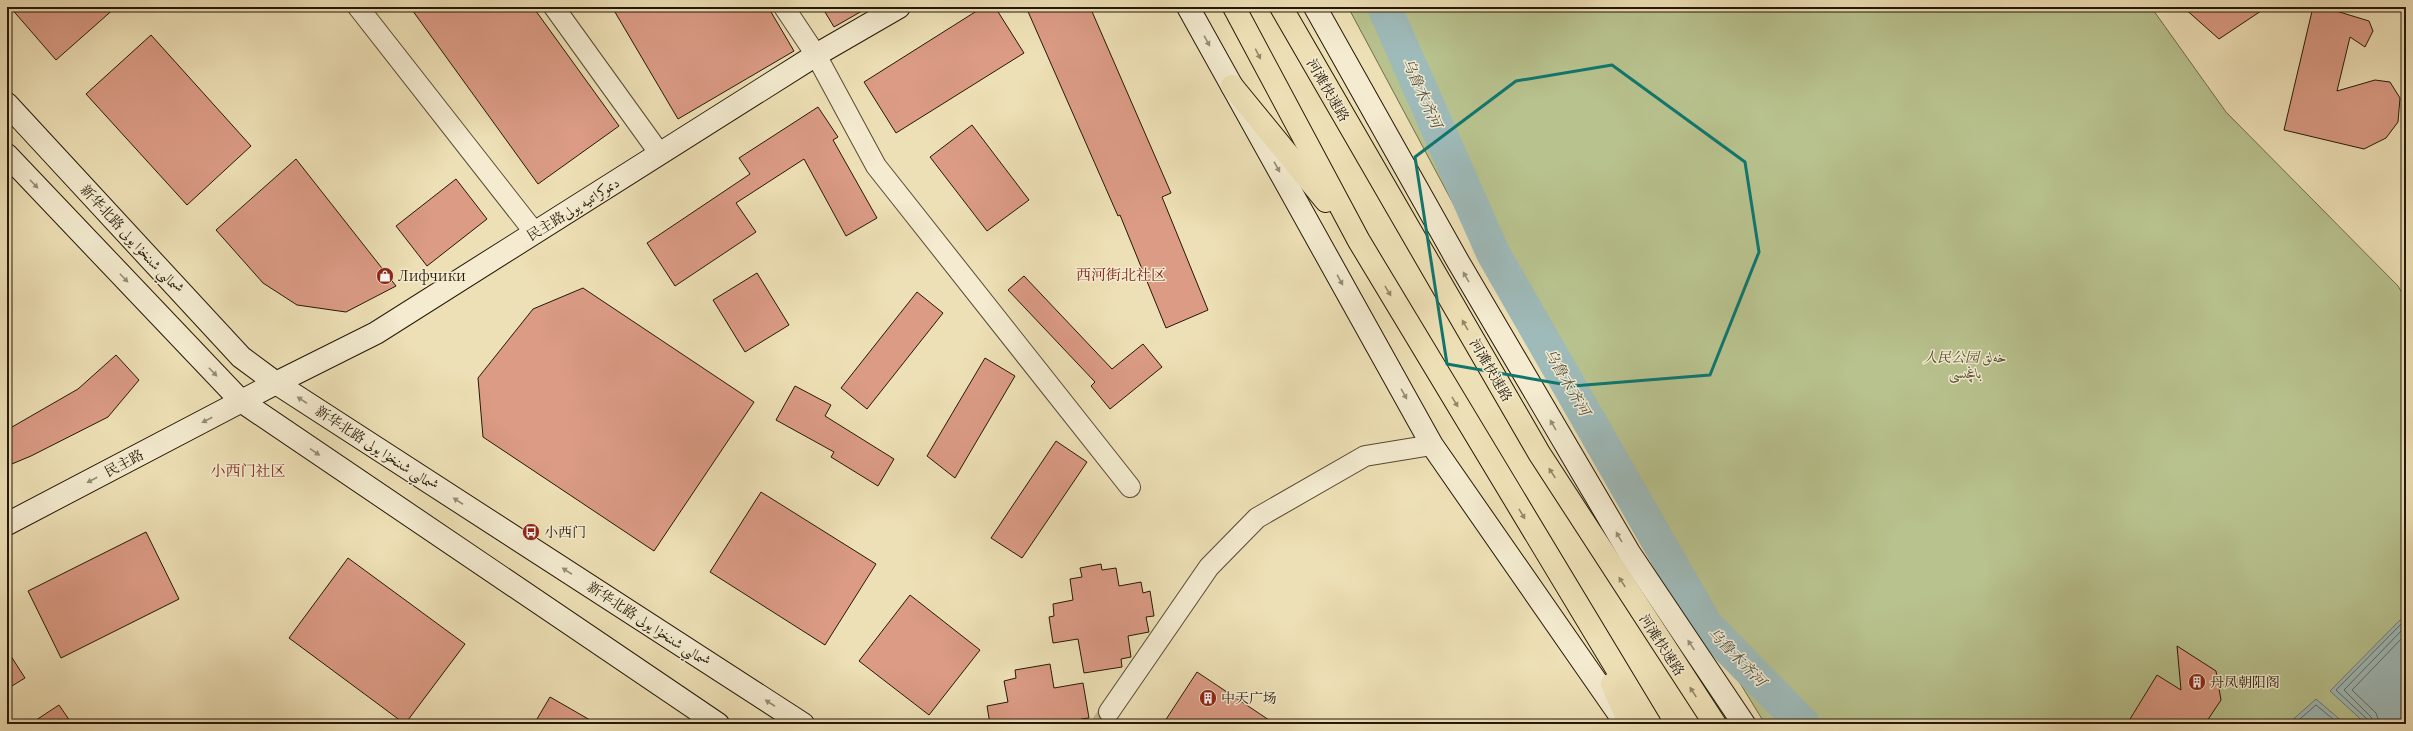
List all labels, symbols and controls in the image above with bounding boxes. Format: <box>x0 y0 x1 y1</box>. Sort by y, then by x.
one-way arrow <box>1203 35 1210 47</box>
one-way arrow <box>1255 48 1261 60</box>
water label: 乌鲁木齐河 <box>1396 55 1447 135</box>
street label: 河滩快速路 <box>1300 56 1352 126</box>
one-way arrow <box>1274 161 1280 173</box>
street label: 民主路دىموكراتىيە يولى <box>524 174 624 247</box>
one-way arrow <box>29 179 39 189</box>
street label: 新华北路 شىمالىي شىنخۇا يولى <box>74 181 187 300</box>
shop icon: Лифчики <box>375 266 395 286</box>
district label: 西河街北社区 <box>1076 266 1166 287</box>
place label: Лифчики <box>398 268 466 288</box>
one-way arrow <box>1463 271 1470 283</box>
one-way arrow <box>119 273 128 283</box>
one-way arrow <box>1337 275 1344 286</box>
one-way arrow <box>1385 285 1392 297</box>
one-way arrow <box>1461 319 1468 331</box>
street label: 河滩快速路 <box>1463 336 1515 406</box>
water label: 乌鲁木齐河 <box>1538 345 1595 423</box>
park label: 人民公园 خەلق باغچىسى <box>1923 349 2007 385</box>
one-way arrow <box>208 367 218 377</box>
one-way arrow <box>1400 388 1407 400</box>
one-way arrow <box>296 396 308 403</box>
one-way arrow <box>1451 396 1458 408</box>
street label: 新华北路 شىمالىي شىنخۇا يولى <box>310 402 441 498</box>
one-way arrow <box>201 416 213 423</box>
one-way arrow <box>1550 419 1557 431</box>
street label: 民主路 <box>102 446 148 483</box>
one-way arrow <box>309 448 321 455</box>
district label: 小西门社区 <box>210 462 286 483</box>
one-way arrow <box>1548 468 1556 478</box>
one-way arrow <box>86 477 97 483</box>
one-way arrow <box>452 497 464 504</box>
one-way arrow <box>1518 508 1525 520</box>
bus stop icon: 小西门 <box>521 522 541 542</box>
place label: 小西门 <box>544 524 586 544</box>
one-way arrow <box>1616 531 1623 543</box>
one-way arrow <box>562 567 572 575</box>
one-way arrow <box>1619 577 1626 588</box>
street label: 新华北路 شىمالىي شىنخۇا يولى <box>582 578 713 674</box>
street label: 河滩快速路 <box>1633 611 1688 681</box>
water label: 乌鲁木齐河 <box>1702 624 1772 694</box>
one-way arrow <box>1687 640 1695 650</box>
building icon: 丹凤朝阳阁 <box>2187 672 2207 692</box>
place label: 丹凤朝阳阁 <box>2210 674 2280 694</box>
one-way arrow <box>1689 686 1696 698</box>
building icon: 中天广场 <box>1198 688 1218 708</box>
place label: 中天广场 <box>1221 690 1277 710</box>
one-way arrow <box>765 699 776 707</box>

